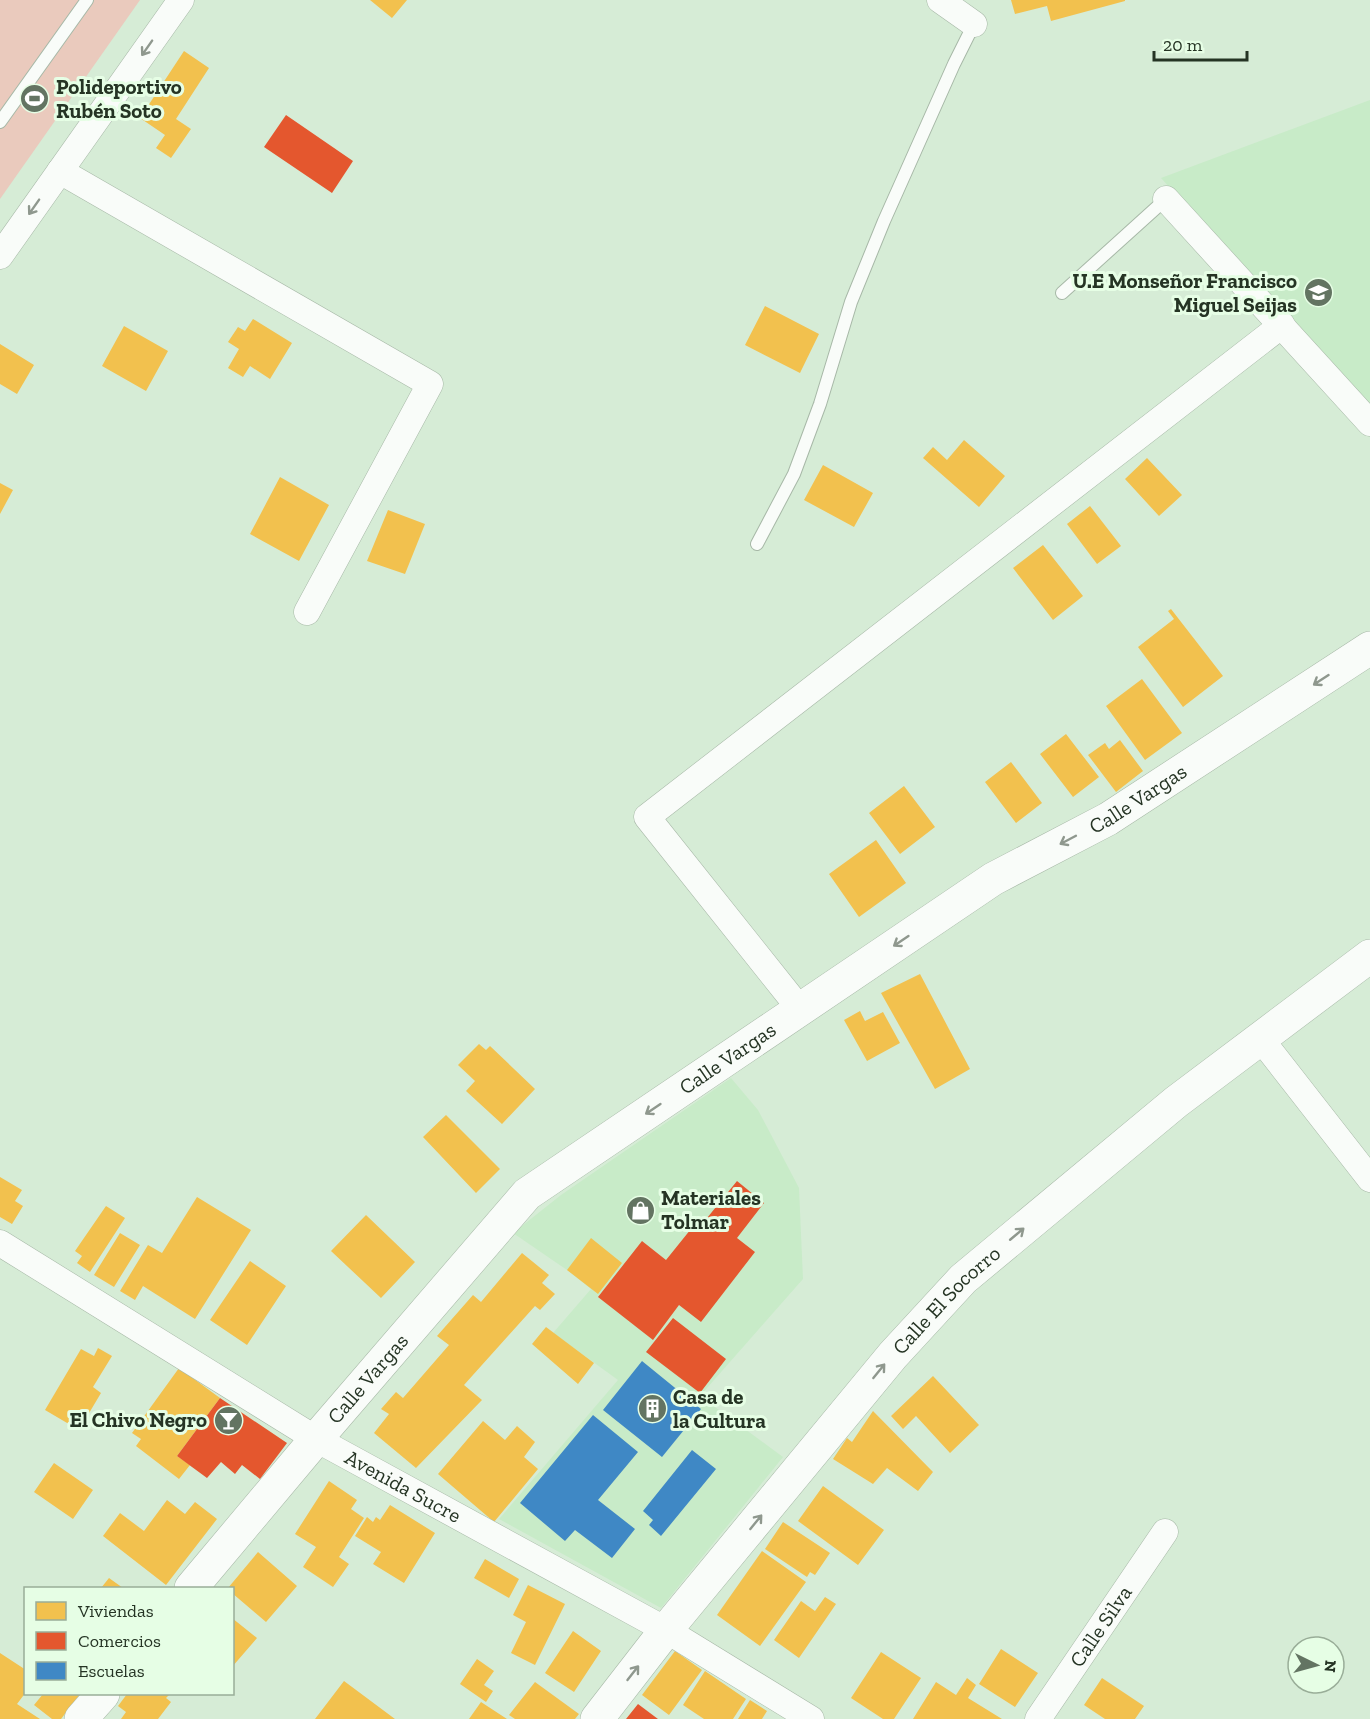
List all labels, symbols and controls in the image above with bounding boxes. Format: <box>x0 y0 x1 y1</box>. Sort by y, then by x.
scale bar <box>1154 24 1247 62</box>
text: 20 m <box>1163 34 1203 56</box>
one-way arrow <box>141 39 153 55</box>
place label: Polideportivo Rubén Soto <box>56 74 182 123</box>
sports icon: Polideportivo Rubén Soto <box>19 83 51 115</box>
one-way arrow <box>28 199 41 215</box>
place label: U.E Monseñor Francisco Miguel Seijas <box>1072 268 1297 317</box>
school or university icon: U.E Monseñor Francisco Miguel Seijas <box>1302 277 1334 309</box>
one-way arrow <box>1313 674 1330 686</box>
street label: Calle Vargas <box>1085 758 1191 839</box>
one-way arrow <box>1059 835 1077 847</box>
one-way arrow <box>893 935 910 947</box>
street label: Calle Vargas <box>674 1017 780 1099</box>
one-way arrow <box>645 1103 661 1115</box>
place label: Materiales Tolmar <box>661 1185 761 1234</box>
shop icon: Materiales Tolmar <box>624 1194 656 1226</box>
one-way arrow <box>1009 1227 1025 1240</box>
street label: Calle El Socorro <box>887 1240 1005 1359</box>
street label: Calle Vargas <box>322 1328 413 1429</box>
one-way arrow <box>873 1363 886 1379</box>
place label: Casa de la Cultura <box>673 1384 766 1433</box>
building icon: Casa de la Cultura <box>636 1393 668 1425</box>
bar icon: El Chivo Negro <box>212 1404 244 1436</box>
place label: El Chivo Negro <box>70 1407 207 1432</box>
street label: Avenida Sucre <box>341 1444 466 1528</box>
one-way arrow <box>749 1514 762 1530</box>
street label: Calle Silva <box>1064 1581 1137 1671</box>
legend <box>24 1587 234 1695</box>
text: Viviendas <box>77 1600 154 1622</box>
text: Comercios <box>78 1630 161 1652</box>
north arrow <box>1286 1635 1346 1695</box>
text: N <box>1320 1659 1340 1673</box>
text: Escuelas <box>78 1660 145 1682</box>
one-way arrow <box>626 1665 639 1681</box>

